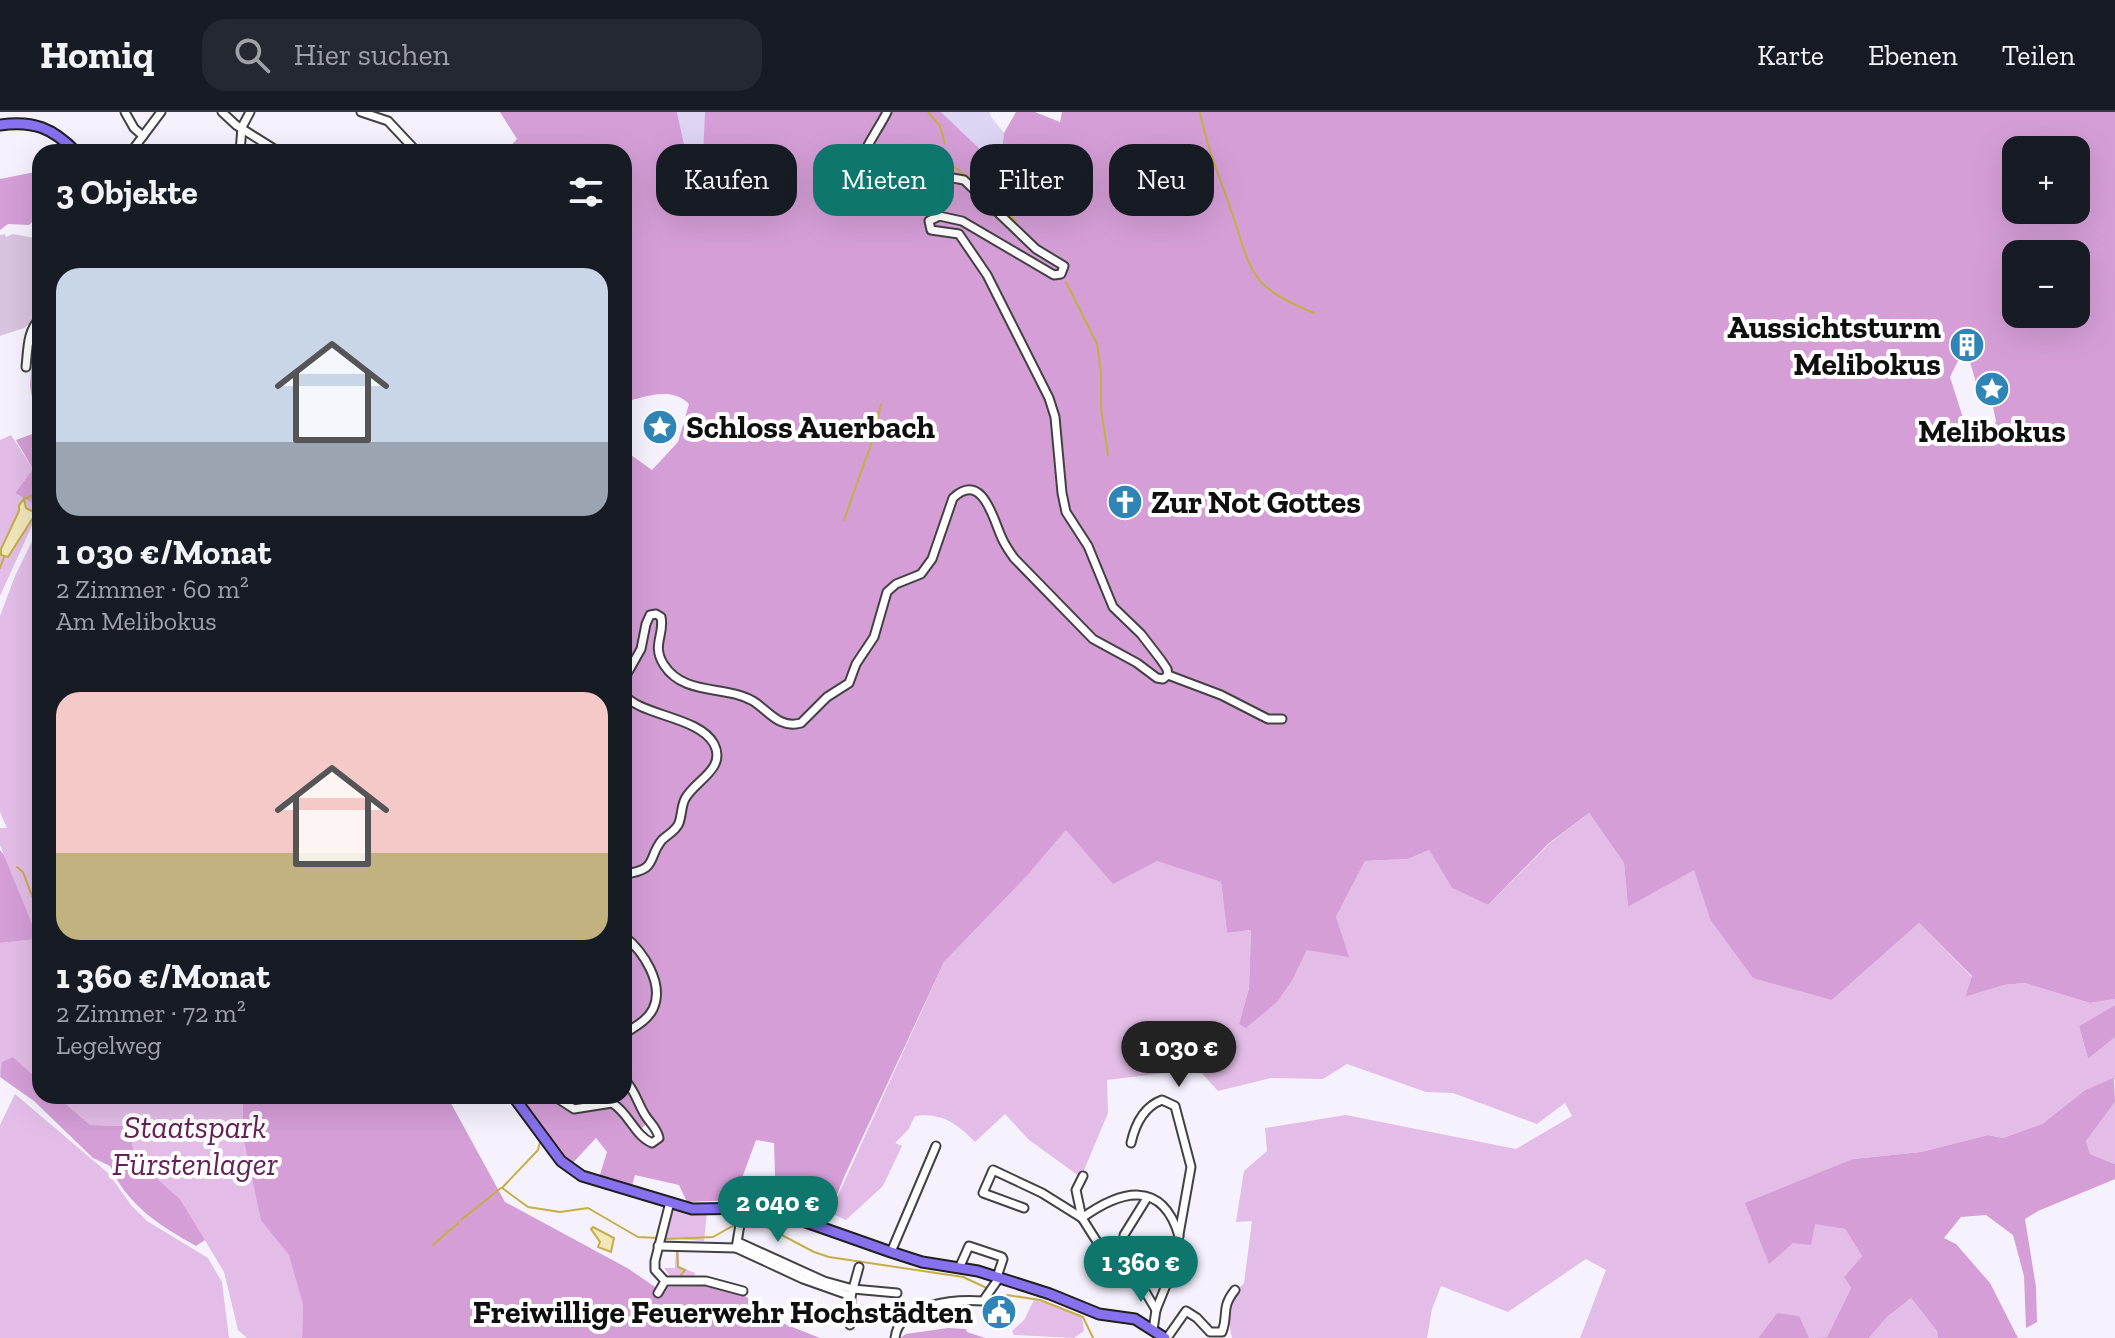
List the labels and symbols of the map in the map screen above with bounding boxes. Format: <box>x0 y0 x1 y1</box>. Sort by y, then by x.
place label: Aussichtsturm Melibokus <box>1727 308 1941 383</box>
building icon: Aussichtsturm Melibokus <box>1948 326 1986 364</box>
place icon: Melibokus <box>1973 370 2011 408</box>
place icon: Schloss Auerbach <box>641 408 679 446</box>
place label: Schloss Auerbach <box>686 408 935 446</box>
place label: Melibokus <box>1918 412 2066 450</box>
church icon: Zur Not Gottes <box>1106 483 1144 521</box>
place label: Zur Not Gottes <box>1151 483 1361 521</box>
pin: 1 030 € <box>1105 1021 1253 1089</box>
park label: Staatspark Fürstenlager <box>112 1108 279 1183</box>
pin: 2 040 € <box>704 1176 852 1244</box>
pin: 1 360 € <box>1067 1236 1215 1304</box>
place label: Freiwillige Feuerwehr Hochstädten <box>473 1293 973 1331</box>
public building icon: Freiwillige Feuerwehr Hochstädten <box>980 1293 1018 1331</box>

